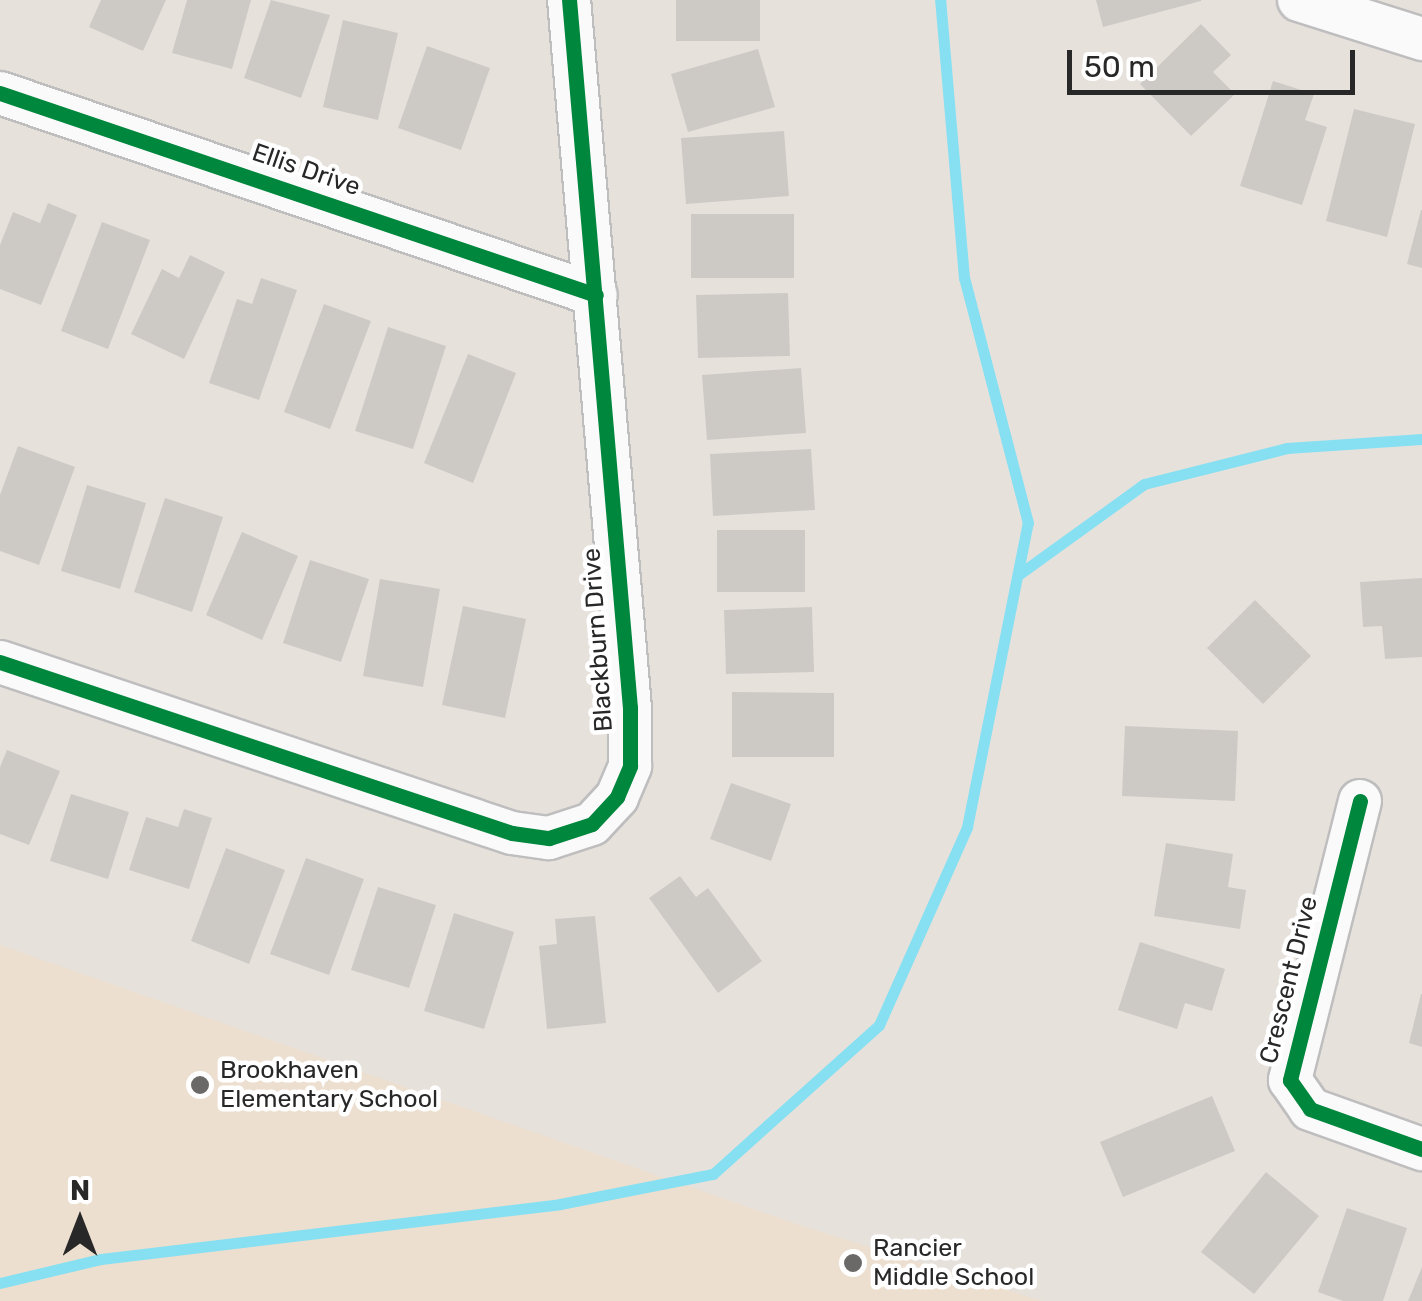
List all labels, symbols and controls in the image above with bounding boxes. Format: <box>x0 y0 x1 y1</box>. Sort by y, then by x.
scale bar <box>1072 30 1360 92</box>
text: 50 m <box>1084 49 1155 85</box>
street label: Ellis Drive <box>248 138 364 202</box>
street label: Blackburn Drive <box>577 547 619 733</box>
street label: Crescent Drive <box>1254 893 1324 1067</box>
place label: Brookhaven Elementary School <box>220 1056 439 1115</box>
marker: Brookhaven Elementary School <box>189 1074 211 1096</box>
north arrow <box>30 1171 130 1271</box>
text: N <box>70 1174 90 1207</box>
place label: Rancier Middle School <box>873 1234 1034 1293</box>
marker: Rancier Middle School <box>842 1252 864 1274</box>

